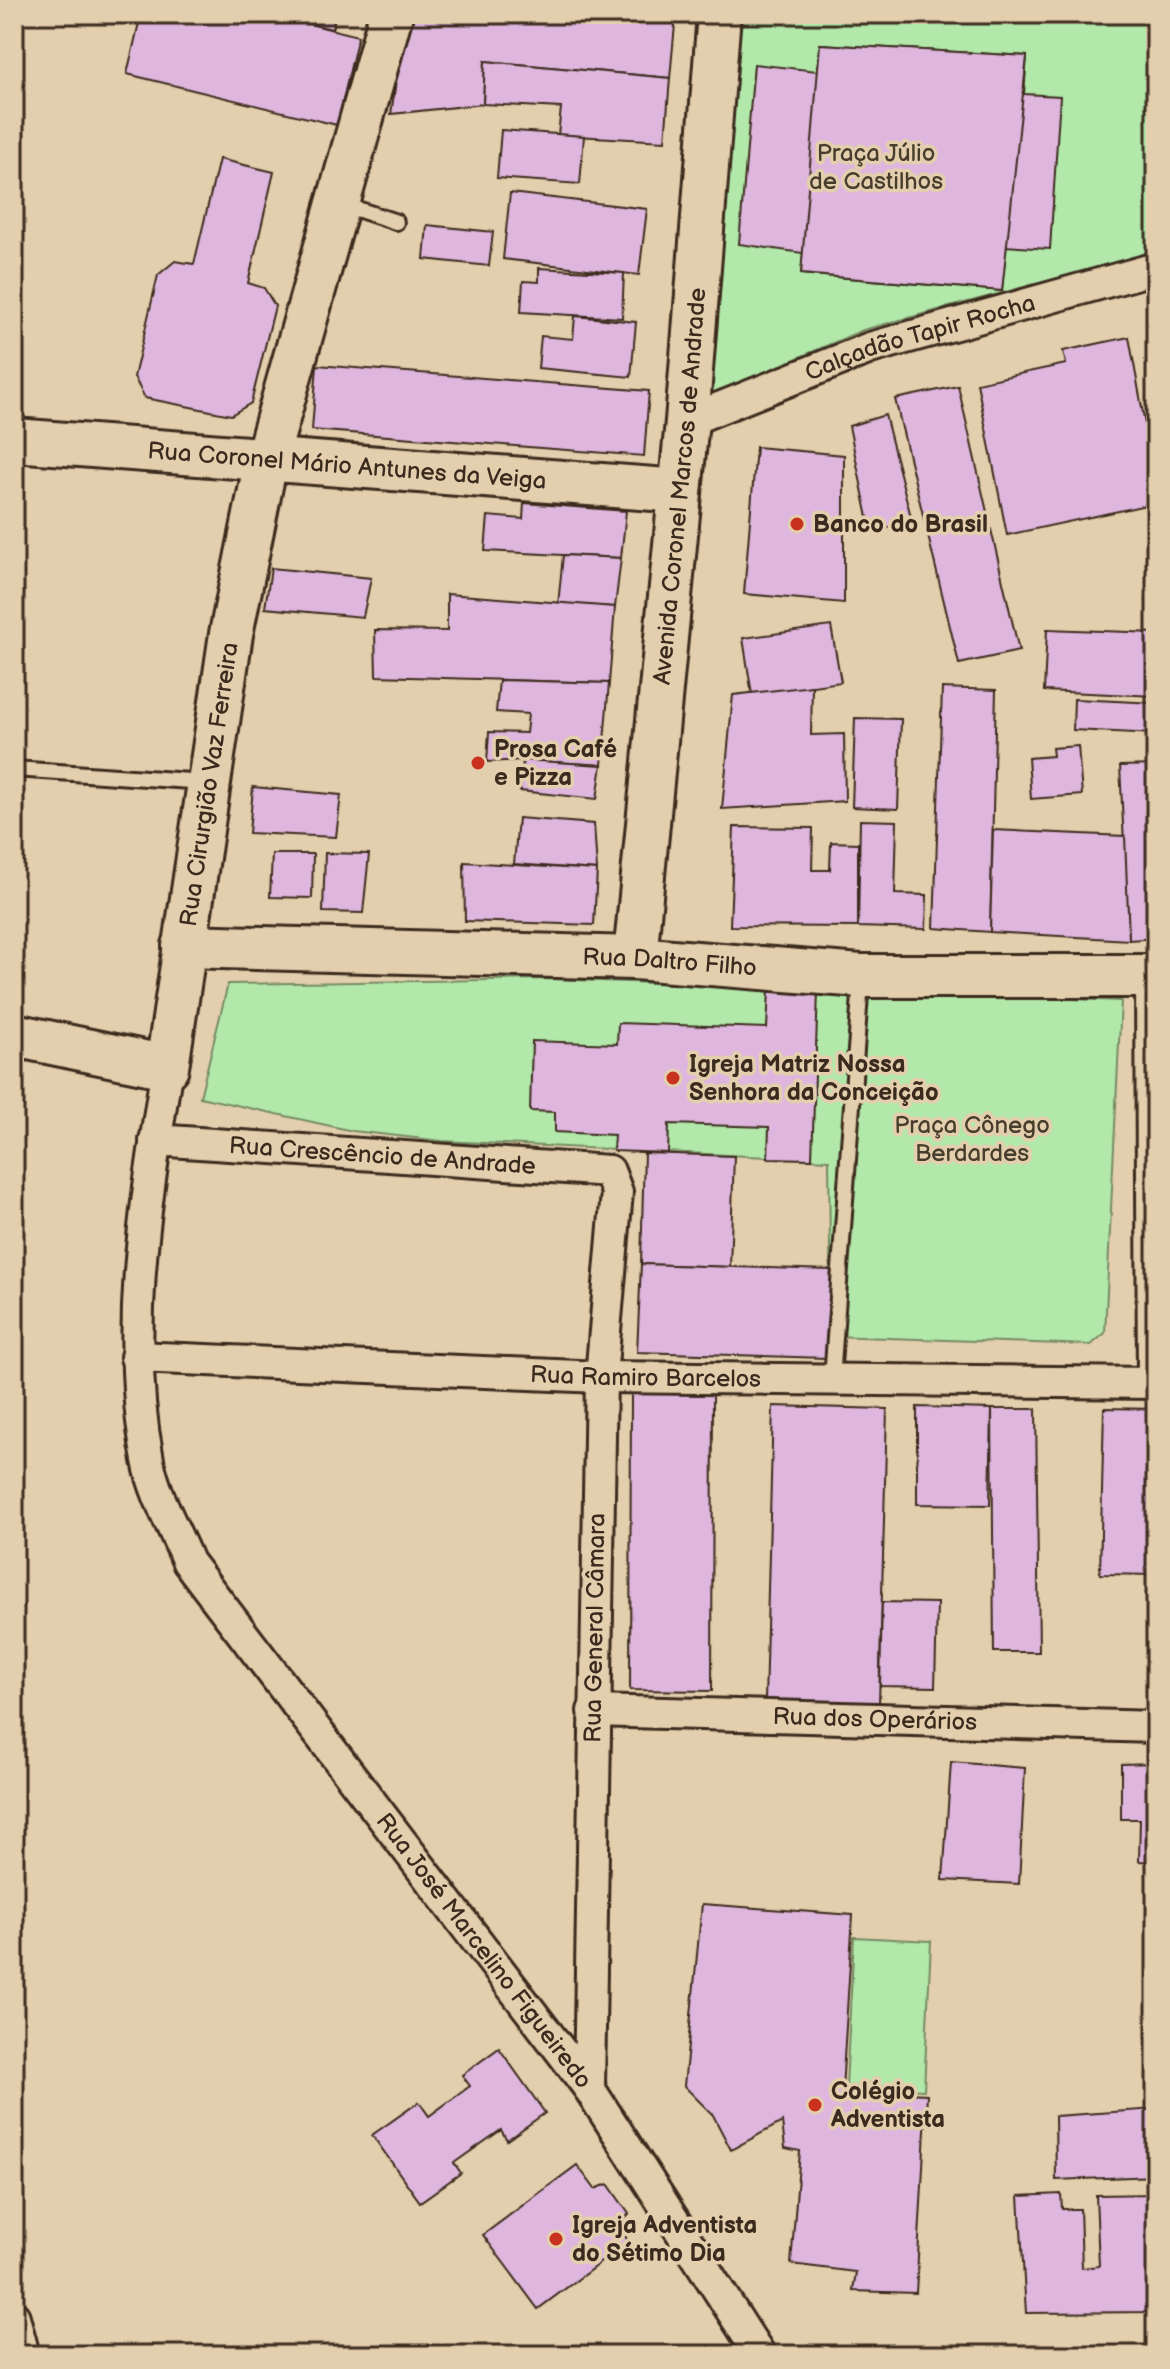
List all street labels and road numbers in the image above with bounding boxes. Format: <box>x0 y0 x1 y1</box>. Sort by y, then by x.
street label: Avenida Coronel Marcos de Andrade <box>647 287 712 686</box>
street label: Calçadão Tapir Rocha <box>801 288 1038 387</box>
street label: Rua Coronel Mário Antunes da Veiga <box>147 436 547 495</box>
street label: Rua Cirurgião Vaz Ferreira <box>173 640 244 928</box>
street label: Rua Daltro Filho <box>582 942 758 982</box>
street label: Rua Crescêncio de Andrade <box>228 1131 537 1180</box>
street label: Rua Ramiro Barcelos <box>530 1359 761 1393</box>
street label: Rua General Câmara <box>578 1513 612 1743</box>
street label: Rua dos Operários <box>772 1702 978 1736</box>
street label: Rua José Marcelino Figueiredo <box>370 1807 598 2094</box>

